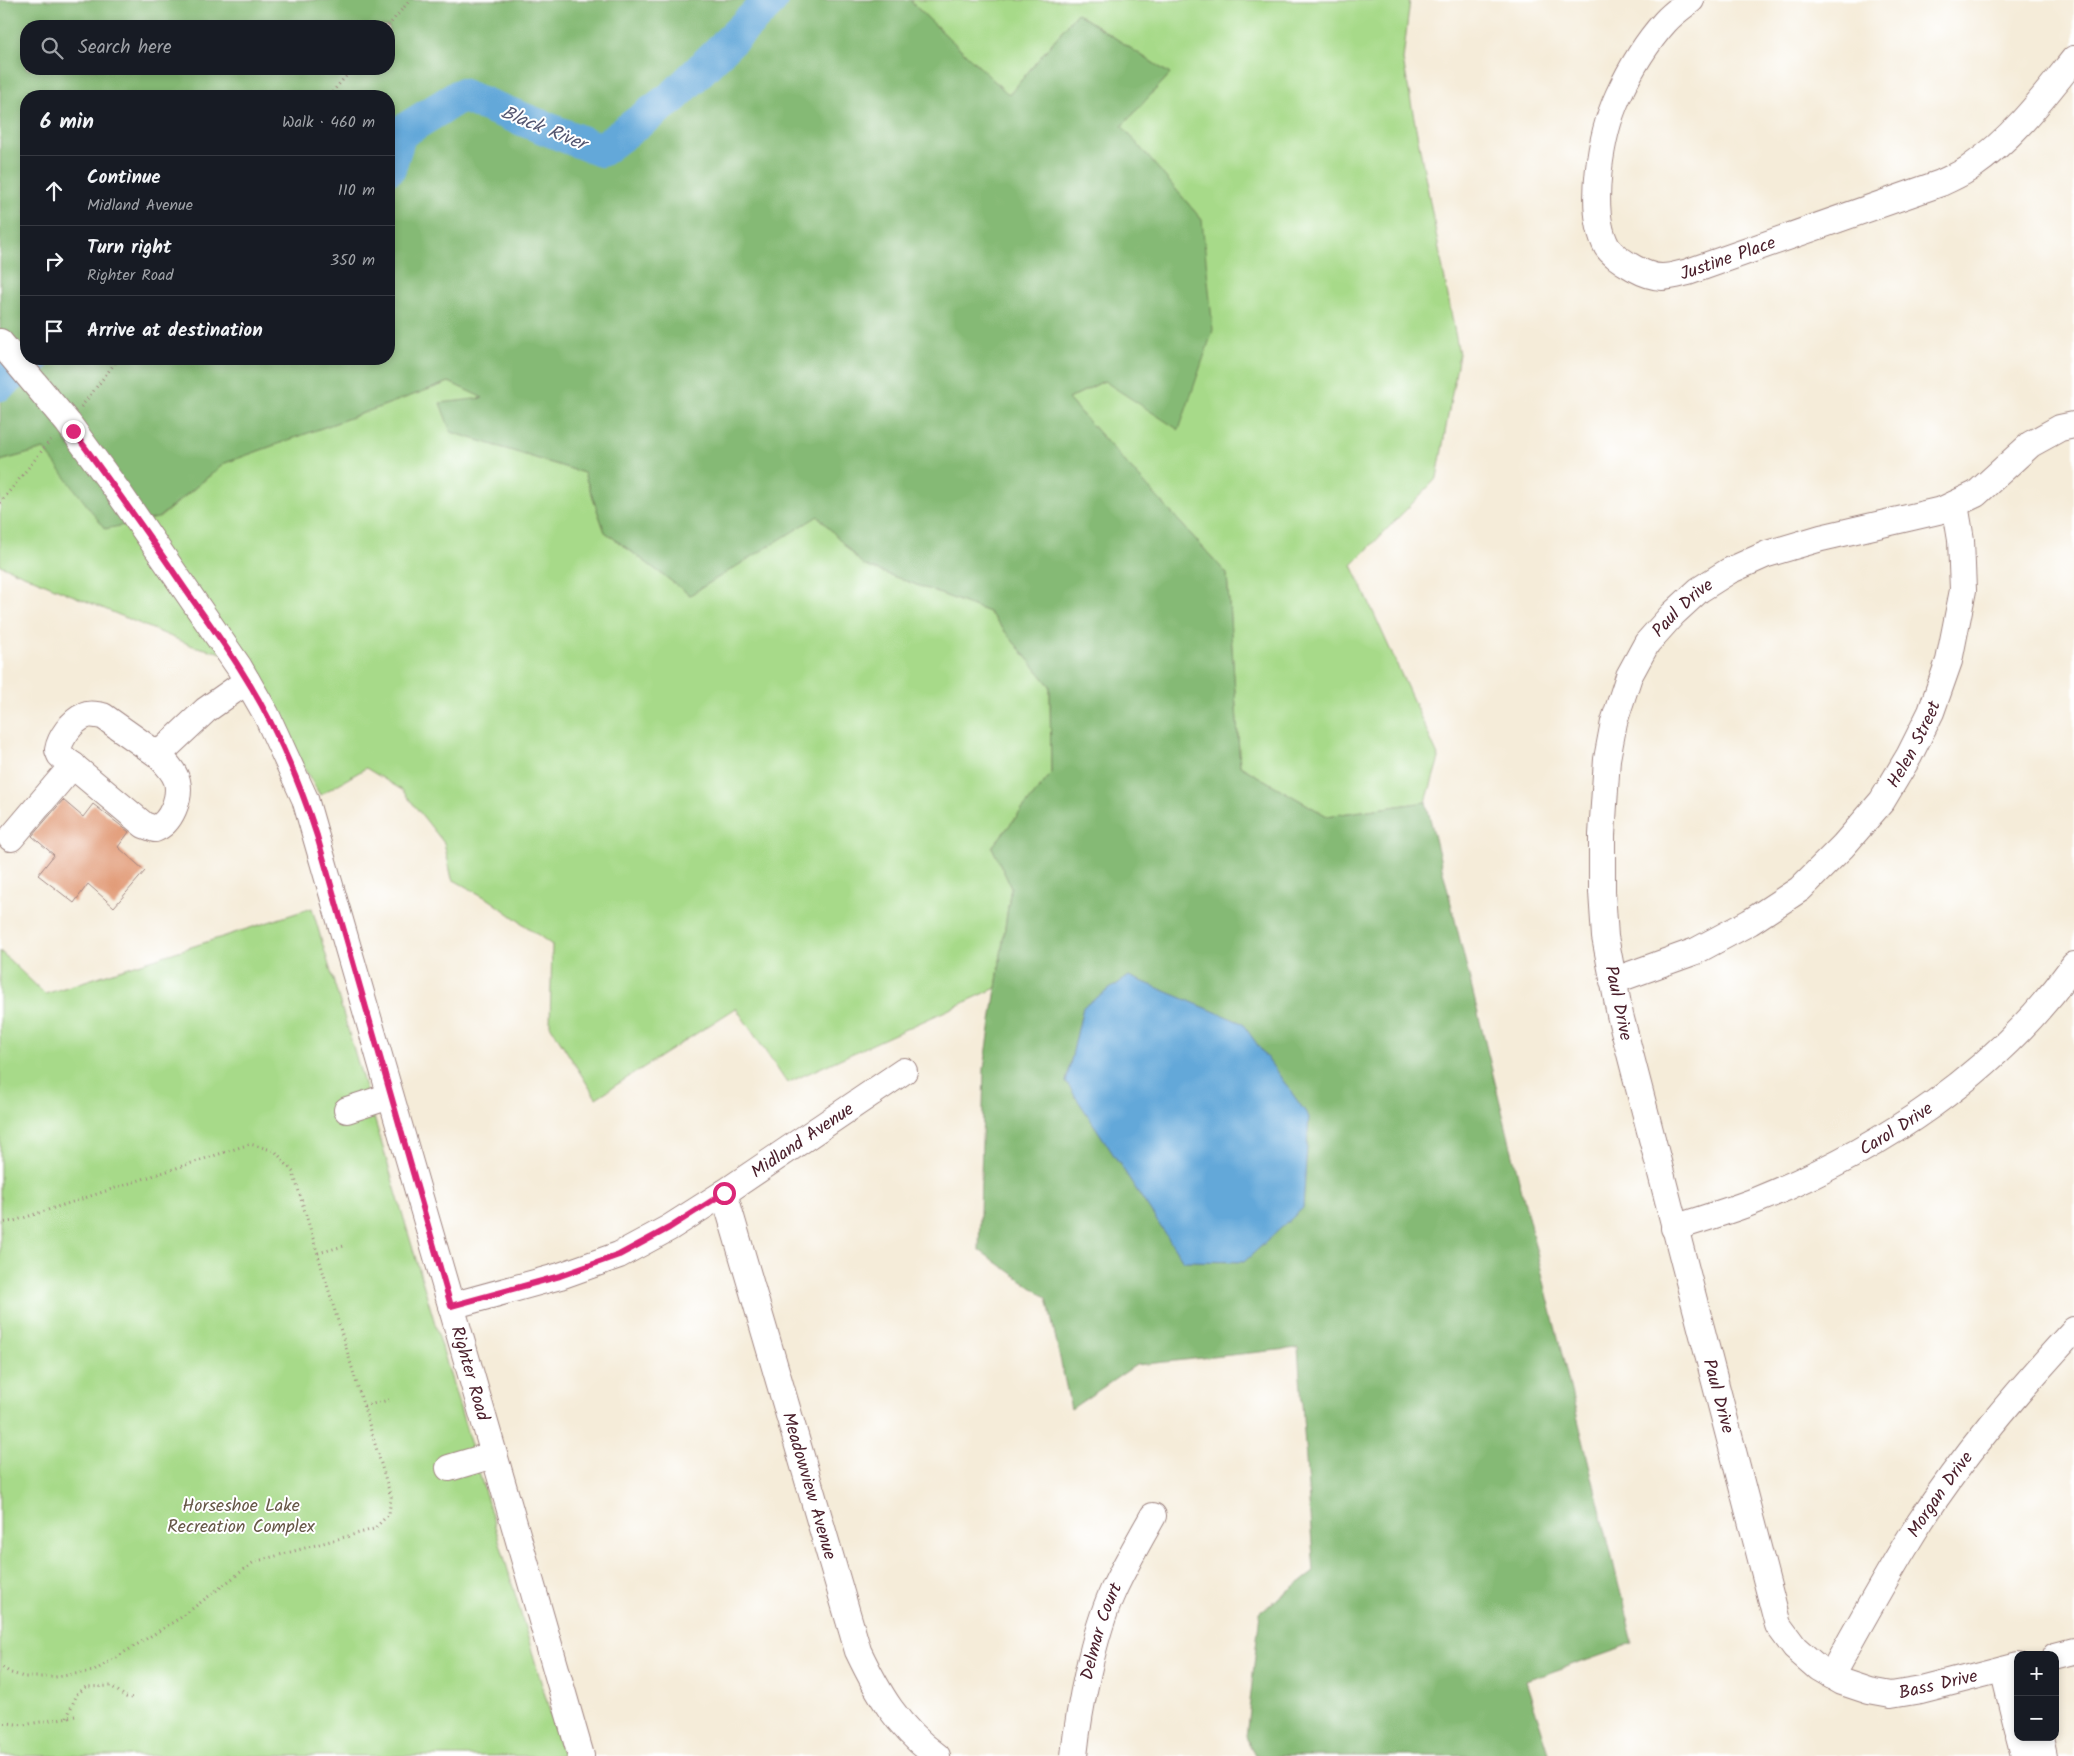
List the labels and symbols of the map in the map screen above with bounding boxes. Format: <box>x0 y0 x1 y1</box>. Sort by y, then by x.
water label: Black River <box>496 98 594 161</box>
street label: Justine Place <box>1677 229 1780 289</box>
route end <box>62 420 85 443</box>
street label: Paul Drive <box>1645 572 1719 645</box>
street label: Helen Street <box>1880 696 1950 794</box>
street label: Paul Drive <box>1595 963 1640 1044</box>
street label: Carol Drive <box>1854 1095 1940 1164</box>
street label: Midland Avenue <box>745 1096 860 1187</box>
route start <box>713 1182 736 1205</box>
street label: Righter Road <box>442 1323 497 1425</box>
street label: Paul Drive <box>1694 1356 1741 1437</box>
street label: Meadowview Avenue <box>773 1409 844 1563</box>
street label: Morgan Drive <box>1901 1446 1981 1544</box>
park label: Horseshoe Lake Recreation Complex <box>167 1492 315 1542</box>
street label: Delmar Court <box>1074 1577 1131 1683</box>
street label: Bass Drive <box>1896 1662 1981 1709</box>

